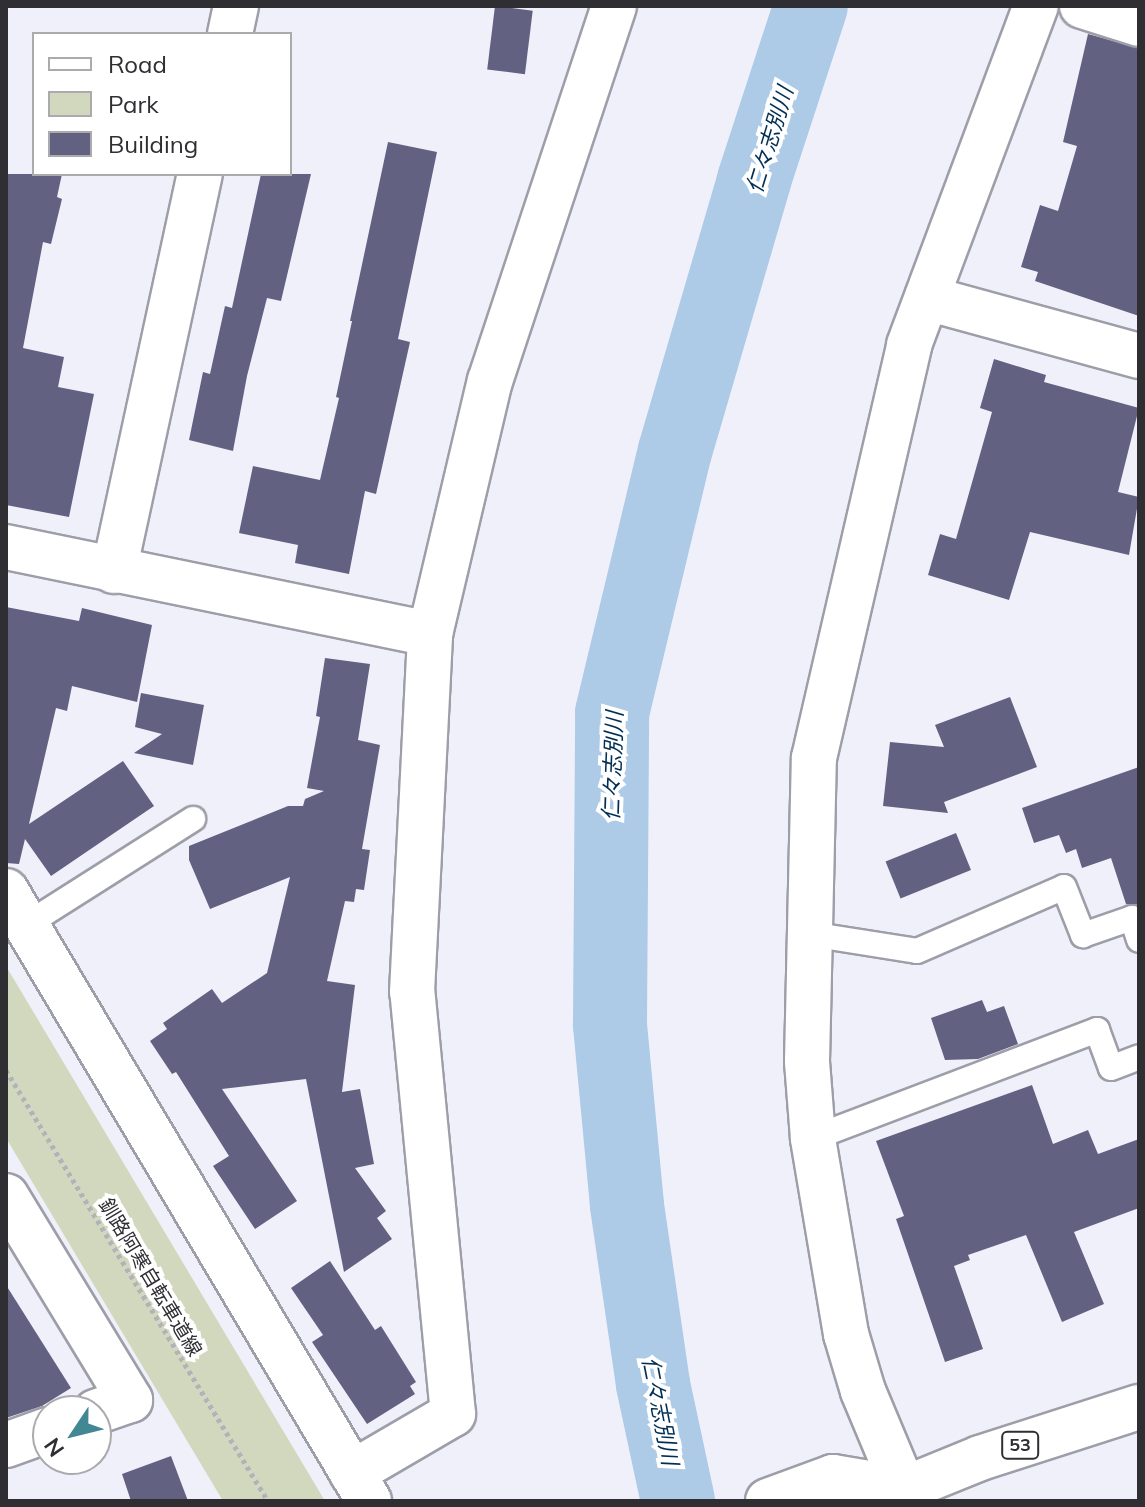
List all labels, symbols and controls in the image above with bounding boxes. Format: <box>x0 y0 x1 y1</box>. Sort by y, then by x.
legend <box>32 32 292 176</box>
text: Road <box>108 49 167 79</box>
water label: 仁々志別川 <box>741 84 799 196</box>
text: Park <box>108 89 159 119</box>
text: Building <box>108 129 198 159</box>
water label: 仁々志別川 <box>598 711 628 821</box>
street label: 釧路阿寒自転車道線 <box>94 1194 208 1360</box>
water label: 仁々志別川 <box>637 1354 683 1468</box>
north arrow <box>32 1395 112 1475</box>
road number: 53 <box>1000 1431 1040 1459</box>
text: N <box>38 1433 70 1462</box>

